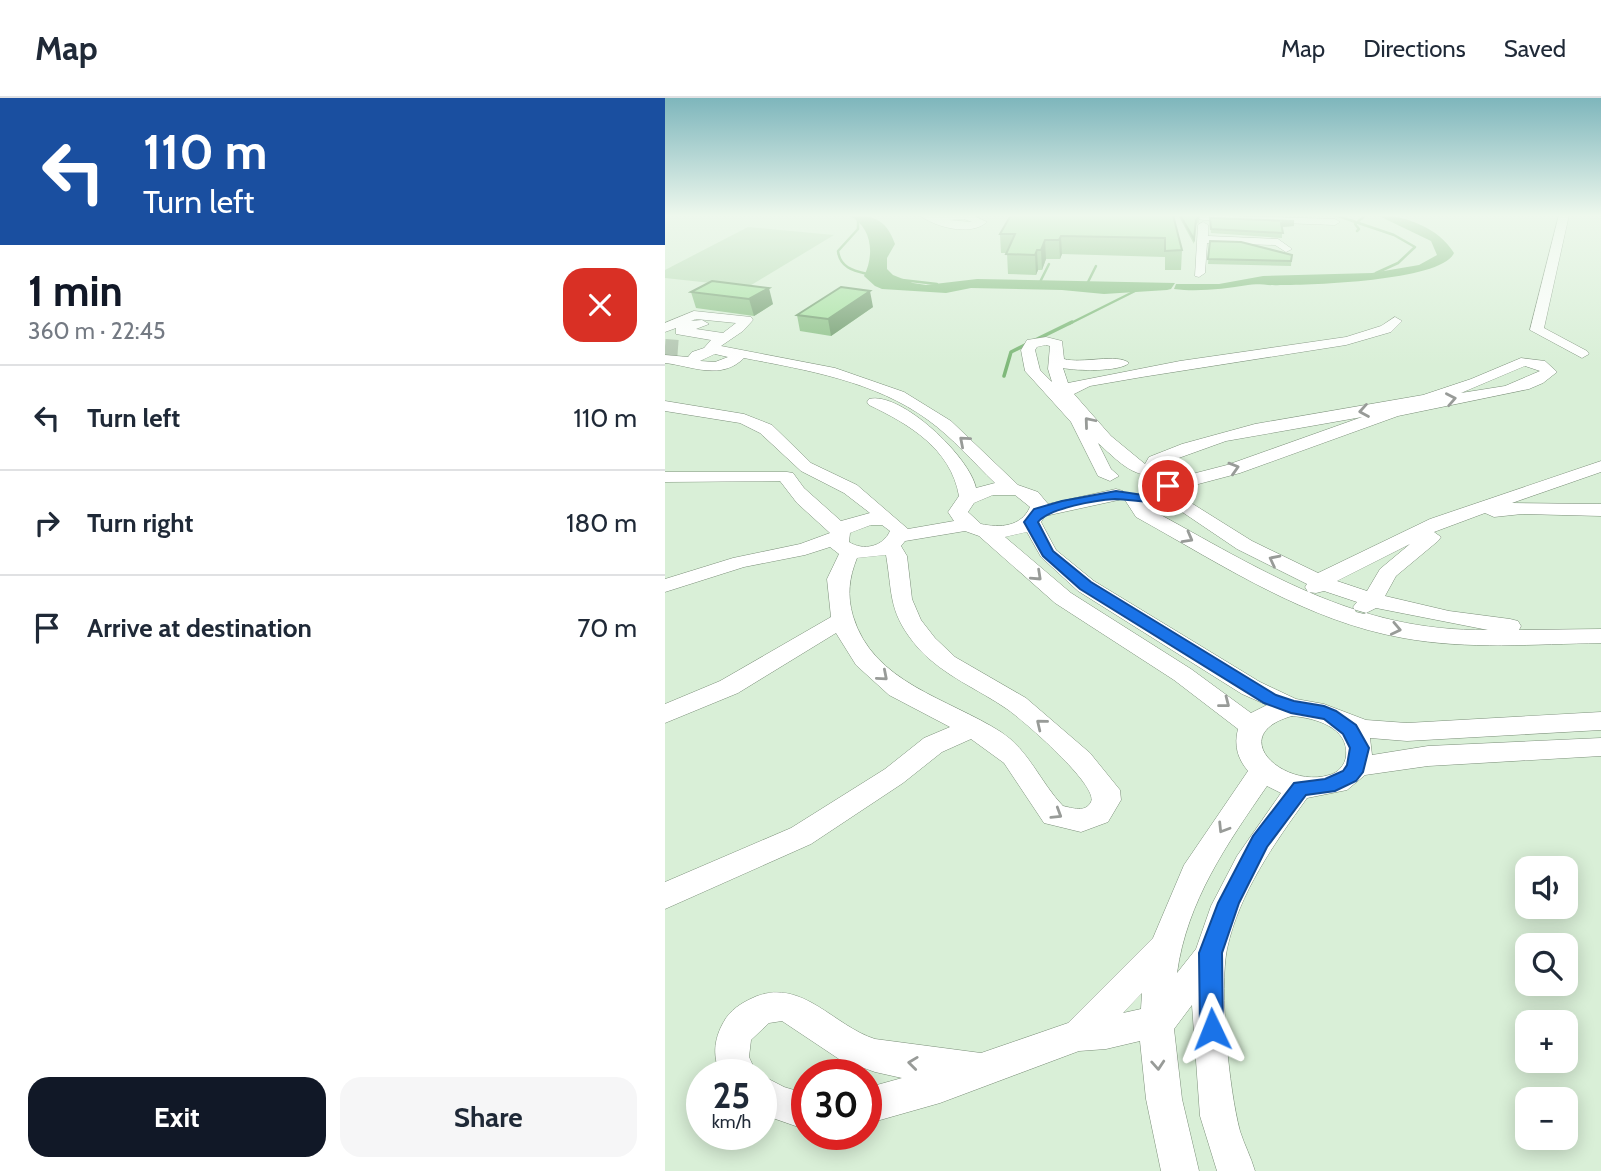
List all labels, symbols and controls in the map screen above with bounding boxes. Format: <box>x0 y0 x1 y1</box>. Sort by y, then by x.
text: Map <box>35 28 98 68</box>
text: Map <box>1281 34 1325 63</box>
text: Directions <box>1363 34 1466 63</box>
text: Saved <box>1504 34 1566 63</box>
text: 110 m <box>143 122 267 181</box>
icon: left <box>28 126 119 217</box>
text: Turn left <box>143 182 254 221</box>
text: 1 min <box>28 265 123 317</box>
button: close <box>563 268 637 342</box>
text: 360 m · 22:45 <box>28 317 165 345</box>
one-way arrow <box>1445 392 1457 407</box>
icon: left <box>28 399 66 437</box>
text: Turn left <box>87 402 180 434</box>
text: 110 m <box>573 402 637 434</box>
one-way arrow <box>1358 403 1370 418</box>
one-way arrow <box>1085 417 1097 430</box>
one-way arrow <box>959 437 972 449</box>
pin <box>1138 456 1198 516</box>
one-way arrow <box>1228 461 1240 476</box>
icon: arrive <box>1149 467 1187 505</box>
icon: right <box>28 504 66 542</box>
text: Turn right <box>87 507 193 539</box>
text: 180 m <box>566 507 637 539</box>
one-way arrow <box>1181 530 1194 543</box>
one-way arrow <box>1269 555 1281 569</box>
one-way arrow <box>1029 567 1042 580</box>
icon: arrive <box>28 609 66 647</box>
text: Arrive at destination <box>87 612 312 644</box>
text: 70 m <box>577 612 637 644</box>
one-way arrow <box>1389 620 1401 635</box>
one-way arrow <box>875 668 888 680</box>
one-way arrow <box>1217 695 1229 708</box>
one-way arrow <box>1037 720 1050 732</box>
one-way arrow <box>1049 806 1062 819</box>
one-way arrow <box>1219 820 1232 833</box>
map controls <box>1515 856 1578 1150</box>
button: sound <box>1515 856 1578 919</box>
button: search <box>1515 933 1578 996</box>
position arrow <box>1175 992 1249 1066</box>
button: + <box>1515 1010 1578 1073</box>
one-way arrow <box>907 1055 919 1070</box>
speed limit sign: 30 <box>791 1059 882 1150</box>
one-way arrow <box>1150 1060 1165 1071</box>
text: 25 <box>713 1074 750 1117</box>
button: Exit <box>28 1077 326 1157</box>
button: Share <box>340 1077 637 1157</box>
button: − <box>1515 1087 1578 1150</box>
text: km/h <box>712 1111 751 1133</box>

